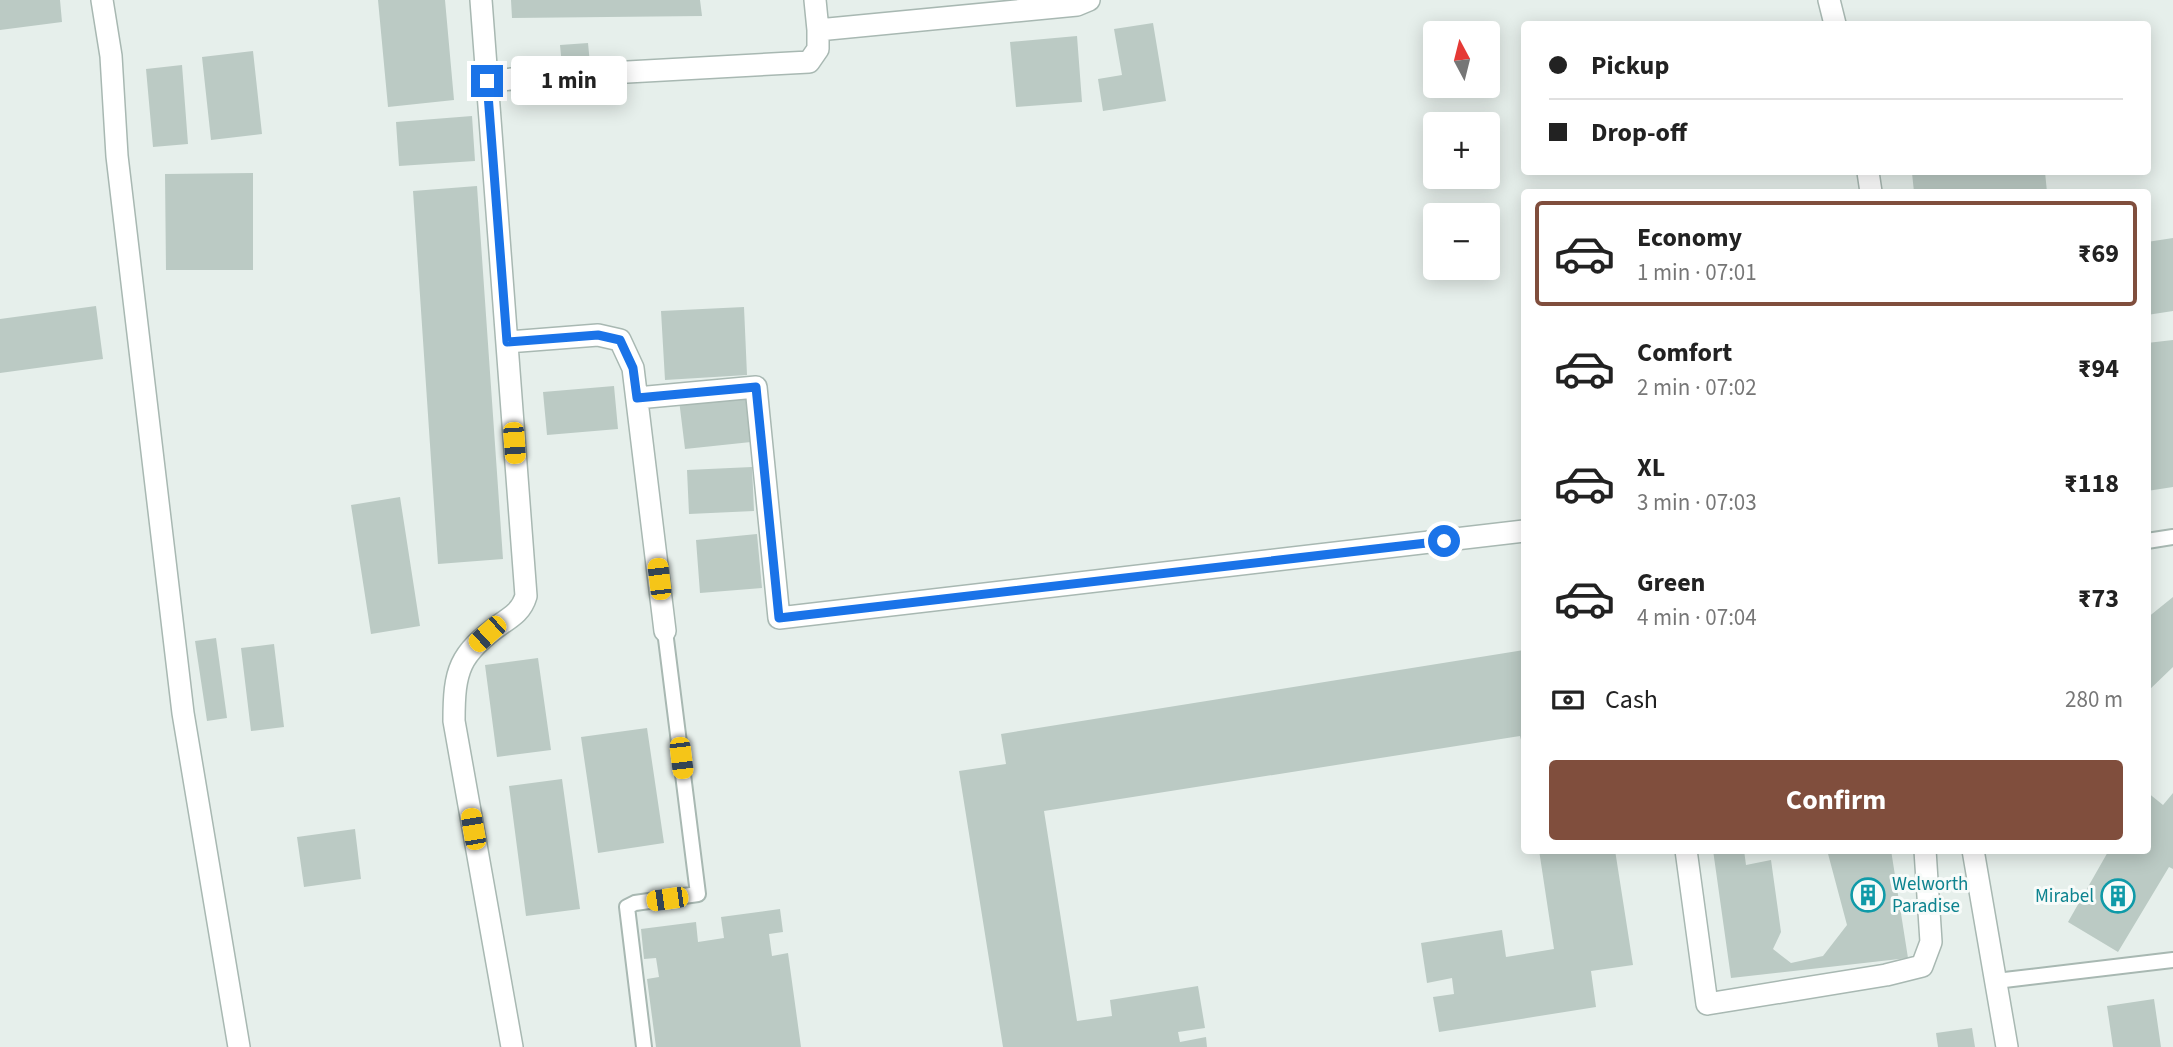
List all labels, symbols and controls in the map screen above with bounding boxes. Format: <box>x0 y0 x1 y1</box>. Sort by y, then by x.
north arrow <box>1423 21 1500 98</box>
map controls <box>1423 21 1500 280</box>
text: Pickup <box>1591 47 1669 84</box>
callout: 1 min <box>512 56 627 106</box>
text: 1 min <box>541 64 597 97</box>
route end <box>471 65 503 97</box>
button: + <box>1423 112 1500 189</box>
text: Drop-off <box>1591 114 1687 151</box>
button: − <box>1423 203 1500 280</box>
text: Economy <box>1637 219 1742 256</box>
icon: car <box>1553 222 1616 285</box>
text: ₹69 <box>2078 235 2119 272</box>
text: 1 min · 07:01 <box>1637 256 1757 289</box>
text: Comfort <box>1637 334 1732 371</box>
icon: car <box>1553 337 1616 400</box>
text: ₹94 <box>2078 350 2119 387</box>
text: 2 min · 07:02 <box>1637 371 1757 404</box>
car <box>503 421 526 465</box>
text: XL <box>1637 449 1665 486</box>
icon: car <box>1553 452 1616 515</box>
text: ₹118 <box>2064 465 2119 502</box>
text: 3 min · 07:03 <box>1637 486 1757 519</box>
route start <box>1428 525 1460 557</box>
car <box>647 557 672 601</box>
text: Green <box>1637 564 1705 601</box>
icon: car <box>1553 567 1616 630</box>
text: ₹73 <box>2078 580 2119 617</box>
text: 4 min · 07:04 <box>1637 601 1757 634</box>
car <box>465 612 510 656</box>
icon: cash <box>1549 681 1587 719</box>
text: Cash <box>1605 681 1658 718</box>
text: 280 m <box>2065 683 2123 716</box>
car <box>669 736 694 780</box>
button: Confirm <box>1549 760 2123 840</box>
car <box>460 806 487 852</box>
place label: Welworth Paradise <box>1892 871 1968 920</box>
building icon: Welworth Paradise <box>1849 876 1887 914</box>
building icon: Mirabel <box>2099 877 2137 915</box>
place label: Mirabel <box>2035 883 2094 910</box>
car <box>645 886 690 912</box>

